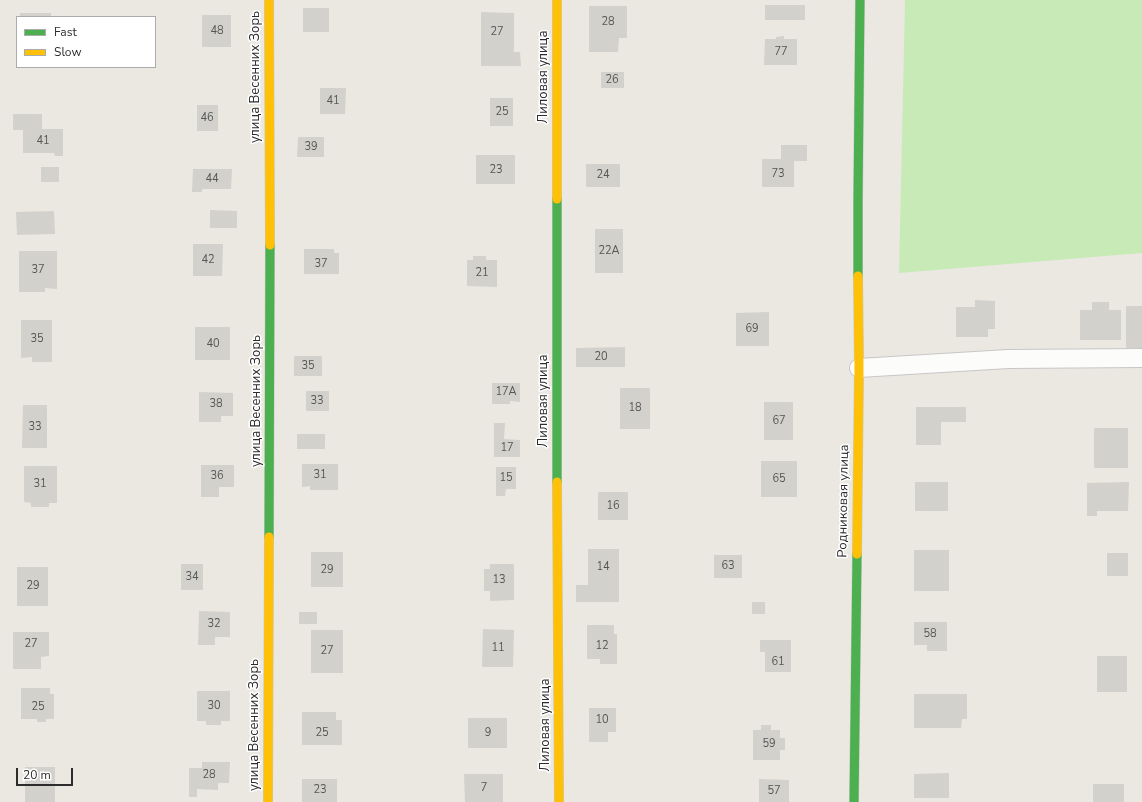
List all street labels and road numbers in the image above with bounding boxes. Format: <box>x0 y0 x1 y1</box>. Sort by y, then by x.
street label: улица Весенних Зорь <box>248 11 264 143</box>
street label: Лиловая улица <box>536 31 552 123</box>
street label: улица Весенних Зорь <box>249 335 265 467</box>
street label: Лиловая улица <box>536 355 552 447</box>
street label: Родниковая улица <box>835 444 853 558</box>
street label: улица Весенних Зорь <box>247 659 263 791</box>
street label: Лиловая улица <box>538 679 554 771</box>

